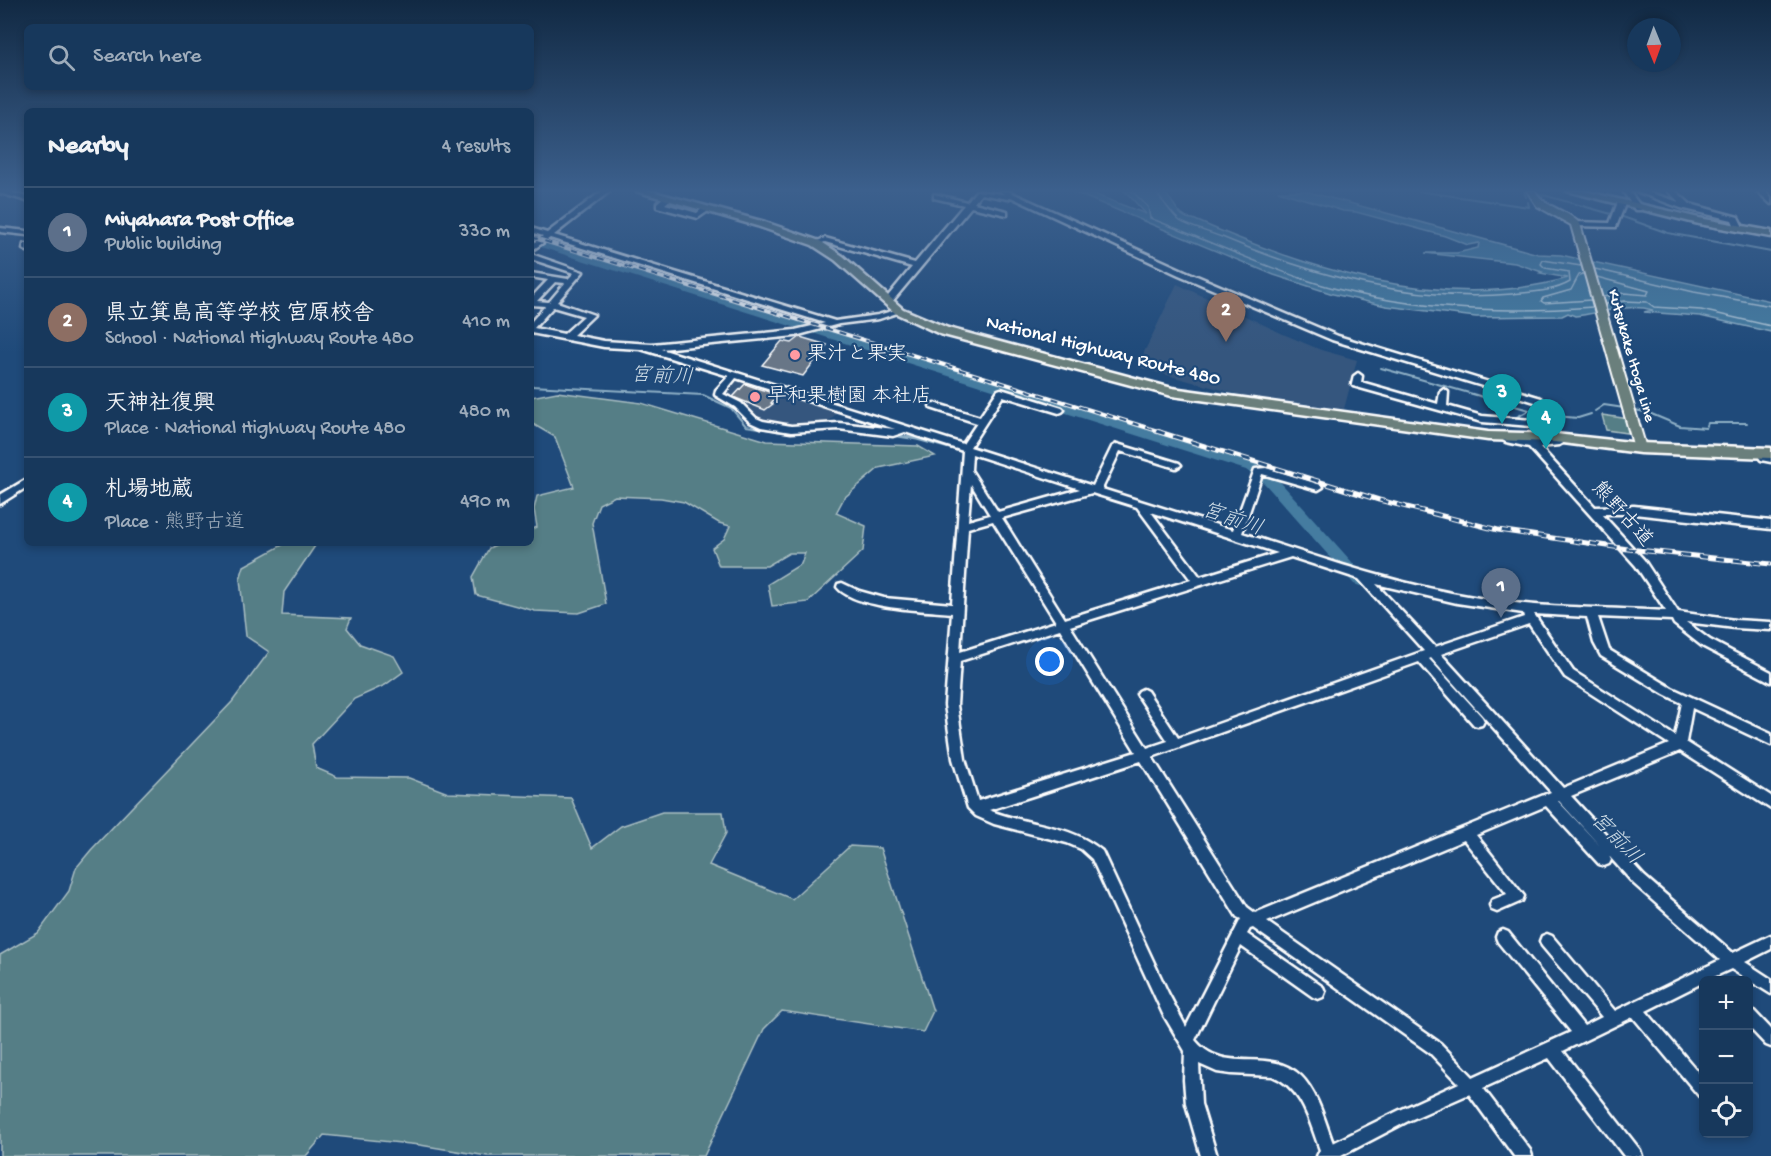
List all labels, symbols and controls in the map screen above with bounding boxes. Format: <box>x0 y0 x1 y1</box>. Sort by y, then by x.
north arrow <box>1627 18 1681 72</box>
search box <box>24 24 534 90</box>
icon: search <box>45 41 78 74</box>
text: Search here <box>93 44 201 70</box>
text: Nearby <box>48 132 129 163</box>
text: 4 results <box>442 136 510 159</box>
text: Miyahara Post Office <box>105 208 293 234</box>
text: 1 <box>63 221 72 244</box>
text: 330 m <box>459 221 510 244</box>
text: Public building <box>105 234 222 257</box>
street label: Kutsukake Itoga Line <box>1602 287 1658 425</box>
pin: 2 <box>1206 292 1246 342</box>
text: 県立箕島高等学校 宮原校舎 <box>105 302 374 328</box>
text: 2 <box>63 311 72 334</box>
text: 410 m <box>462 311 510 334</box>
street label: National Highway Route 480 <box>983 312 1223 392</box>
text: School · National Highway Route 480 <box>105 328 414 351</box>
place label: 果汁と果実 <box>807 343 907 367</box>
marker: 果汁と果実 <box>788 348 802 362</box>
water label: 宮前川 <box>630 363 694 392</box>
pin: 3 <box>1482 374 1522 424</box>
place label: 早和果樹園 本社店 <box>767 384 932 409</box>
marker: 早和果樹園 本社店 <box>748 390 762 404</box>
text: 天神社復興 <box>105 392 215 418</box>
pin: 4 <box>1526 400 1566 449</box>
text: 3 <box>62 401 73 424</box>
text: 480 m <box>459 401 510 424</box>
text: Place · National Highway Route 480 <box>105 418 406 441</box>
street label: 熊野古道 <box>1586 477 1657 552</box>
text: 札場地蔵 <box>105 478 193 504</box>
text: 4 <box>63 491 72 514</box>
text: 490 m <box>460 491 510 514</box>
water label: 宮前川 <box>1198 498 1266 543</box>
text: Place · 熊野古道 <box>105 512 244 535</box>
pin: 1 <box>1482 568 1520 618</box>
your location <box>1035 647 1064 676</box>
water label: 宮前川 <box>1584 808 1647 871</box>
map controls <box>1699 976 1753 1138</box>
button: + <box>1699 976 1753 1030</box>
button: − <box>1699 1030 1753 1084</box>
button: locate <box>1699 1084 1753 1138</box>

